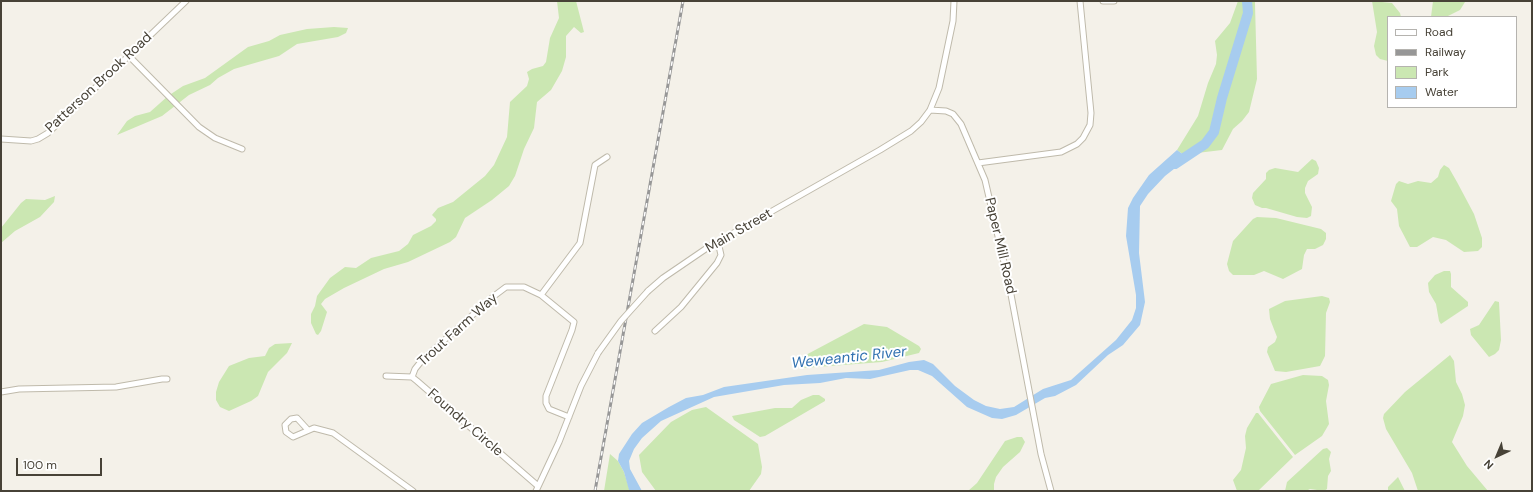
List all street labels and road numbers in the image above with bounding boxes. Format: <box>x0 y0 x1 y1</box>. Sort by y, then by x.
street label: Patterson Brook Road <box>42 29 156 137</box>
street label: Paper Mill Road <box>981 196 1019 296</box>
street label: Main Street <box>703 205 775 257</box>
street label: Trout Farm Way <box>415 290 501 370</box>
street label: Foundry Circle <box>424 386 506 460</box>

